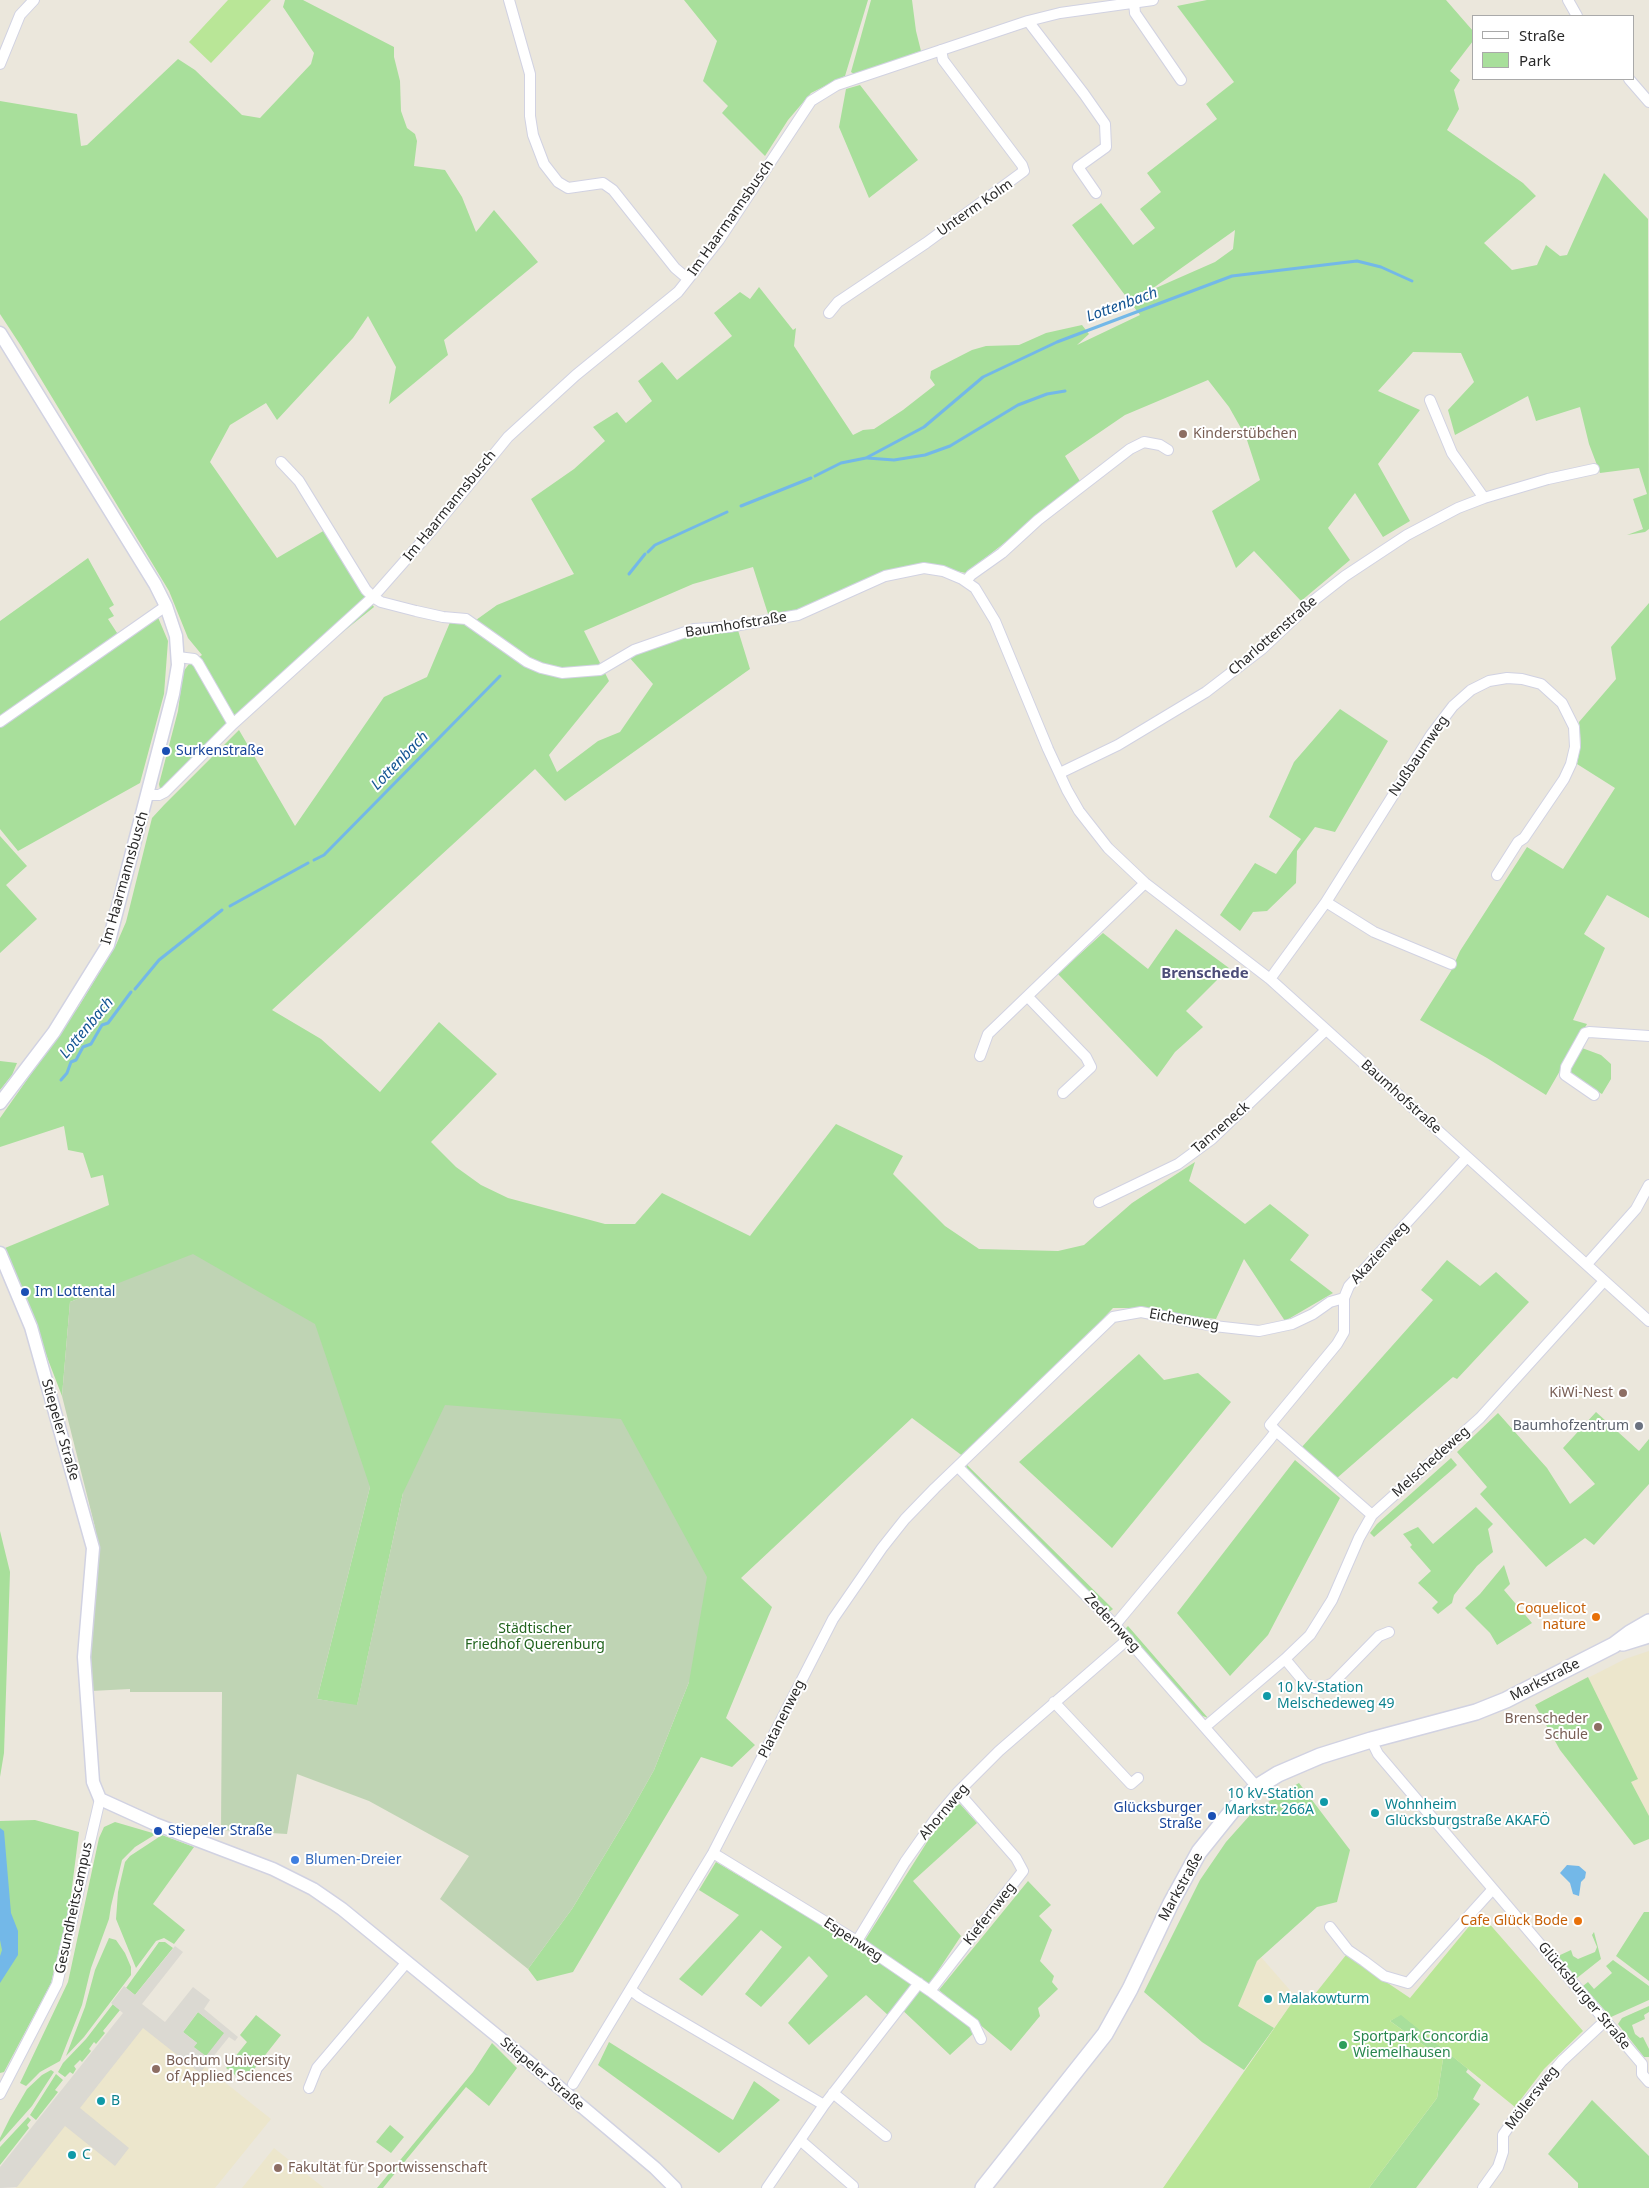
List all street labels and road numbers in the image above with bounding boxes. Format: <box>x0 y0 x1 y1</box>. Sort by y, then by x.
street label: Im Haarmannsbusch <box>685 157 777 279</box>
street label: Unterm Kolm <box>934 176 1016 240</box>
street label: Im Haarmannsbusch <box>400 447 500 565</box>
street label: Charlottenstraße <box>1225 593 1321 679</box>
street label: Baumhofstraße <box>684 609 788 641</box>
street label: Nußbaumweg <box>1386 712 1452 800</box>
street label: Im Haarmannsbusch <box>98 810 152 946</box>
street label: Baumhofstraße <box>1357 1056 1445 1138</box>
street label: Tanneneck <box>1189 1099 1253 1157</box>
street label: Akazienweg <box>1347 1218 1413 1288</box>
street label: Eichenweg <box>1148 1306 1220 1334</box>
street label: Stiepeler Straße <box>38 1377 82 1483</box>
street label: Melschedeweg <box>1389 1423 1473 1501</box>
street label: Zedernweg <box>1081 1590 1143 1656</box>
street label: Markstraße <box>1507 1655 1583 1705</box>
street label: Platanenweg <box>755 1677 809 1761</box>
street label: Ahornweg <box>916 1781 972 1843</box>
street label: Gesundheitscampus <box>52 1841 96 1975</box>
street label: Markstraße <box>1155 1850 1207 1924</box>
street label: Kiefernweg <box>960 1879 1020 1949</box>
street label: Espenweg <box>820 1915 886 1965</box>
street label: Glücksburger Straße <box>1534 1939 1634 2053</box>
street label: Stiepeler Straße <box>497 2034 587 2114</box>
street label: Möllersweg <box>1502 2063 1562 2133</box>

